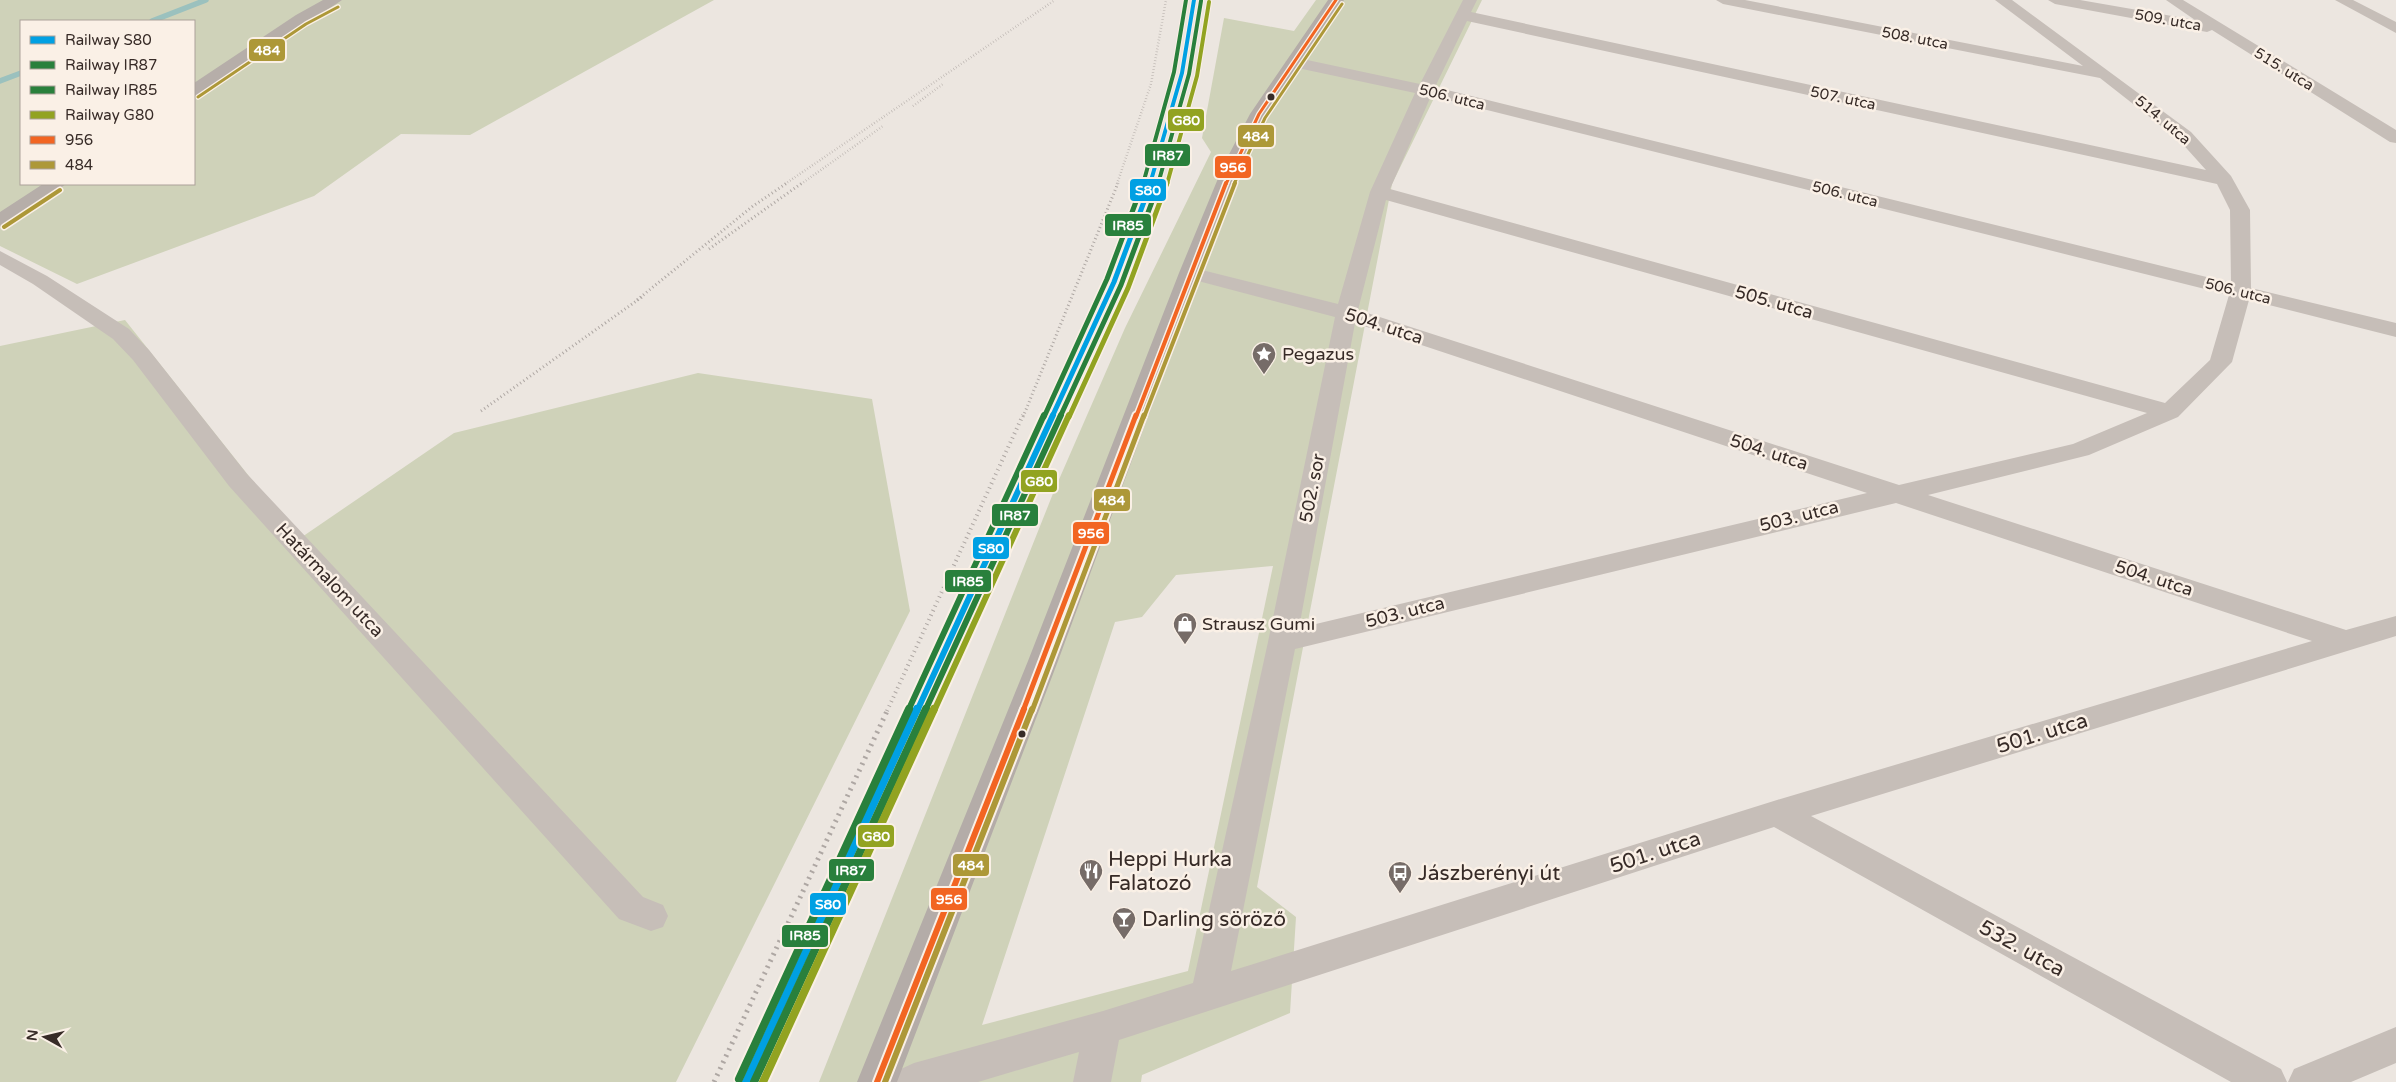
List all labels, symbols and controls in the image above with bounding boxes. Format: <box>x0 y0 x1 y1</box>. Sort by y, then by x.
street label: 509. utca <box>2133 5 2203 35</box>
legend <box>20 20 195 185</box>
street label: 508. utca <box>1880 23 1950 53</box>
text: Railway S80 <box>65 31 152 49</box>
line badge: 484 <box>248 38 286 62</box>
text: 484 <box>254 42 280 59</box>
street label: 515. utca <box>2251 44 2317 94</box>
text: Railway IR87 <box>65 56 157 74</box>
street label: 506. utca <box>1417 80 1487 114</box>
text: Railway IR85 <box>65 81 157 99</box>
street label: 507. utca <box>1809 82 1877 114</box>
street label: 514. utca <box>2131 91 2195 149</box>
unlabelled marker <box>1266 92 1276 102</box>
text: Railway G80 <box>65 106 154 124</box>
line badge: G80 <box>1167 108 1205 132</box>
text: G80 <box>1172 112 1200 129</box>
line badge: 484 <box>1237 124 1275 148</box>
text: 484 <box>1243 128 1269 145</box>
text: 956 <box>65 131 93 149</box>
line badge: IR87 <box>1144 143 1191 167</box>
text: IR87 <box>1152 147 1184 164</box>
line badge: 956 <box>1214 155 1252 179</box>
text: 484 <box>65 156 93 174</box>
text: 956 <box>1220 159 1246 176</box>
street label: 506. utca <box>1810 177 1880 211</box>
line badge: S80 <box>1129 178 1167 202</box>
text: S80 <box>1135 182 1161 199</box>
line badge: IR85 <box>1104 213 1152 237</box>
text: IR85 <box>1112 217 1144 234</box>
street label: 506. utca <box>2203 274 2273 308</box>
street label: 505. utca <box>1732 280 1816 324</box>
street label: 504. utca <box>1342 303 1426 349</box>
place icon: Pegazus <box>1251 341 1277 375</box>
place label: Pegazus <box>1282 343 1354 365</box>
street label: 504. utca <box>1727 429 1811 475</box>
street label: 502. sor <box>1295 452 1329 524</box>
line badge: G80 <box>1020 469 1058 493</box>
text: G80 <box>1025 473 1053 490</box>
line badge: 484 <box>1093 488 1131 512</box>
text: 484 <box>1099 492 1125 509</box>
street label: 503. utca <box>1757 496 1841 536</box>
line badge: IR87 <box>991 503 1039 527</box>
text: IR87 <box>999 507 1031 524</box>
street label: Határmalom utca <box>271 518 389 642</box>
line badge: 956 <box>1072 521 1110 545</box>
text: 956 <box>1078 525 1104 542</box>
line badge: S80 <box>972 536 1010 560</box>
text: S80 <box>978 540 1004 557</box>
street label: 504. utca <box>2112 555 2196 601</box>
line badge: IR85 <box>944 569 992 593</box>
text: IR85 <box>952 573 984 590</box>
street label: 503. utca <box>1363 592 1447 632</box>
shop icon: Strausz Gumi <box>1172 611 1198 645</box>
place label: Strausz Gumi <box>1202 613 1315 635</box>
street label: 501. utca <box>1993 708 2091 759</box>
unlabelled marker <box>1017 729 1027 739</box>
line badge: G80 <box>857 824 895 848</box>
street label: 501. utca <box>1607 826 1704 879</box>
text: G80 <box>862 828 890 845</box>
place label: Heppi Hurka Falatozó <box>1108 847 1232 896</box>
line badge: 484 <box>952 853 990 877</box>
text: 484 <box>958 857 984 874</box>
line badge: IR87 <box>828 858 875 882</box>
restaurant icon: Heppi Hurka Falatozó <box>1078 858 1104 892</box>
bus stop icon: Jászberényi út <box>1387 860 1413 894</box>
place label: Jászberényi út <box>1418 861 1560 886</box>
text: IR87 <box>835 862 867 879</box>
line badge: 956 <box>930 887 968 911</box>
text: 956 <box>936 891 962 908</box>
line badge: S80 <box>809 892 847 916</box>
text: S80 <box>815 896 841 913</box>
bar icon: Darling söröző <box>1111 906 1137 940</box>
place label: Darling söröző <box>1142 907 1286 932</box>
street label: 532. utca <box>1975 915 2069 982</box>
line badge: IR85 <box>781 924 829 948</box>
text: IR85 <box>789 927 821 944</box>
north arrow <box>20 1012 70 1062</box>
text: N <box>23 1029 42 1042</box>

